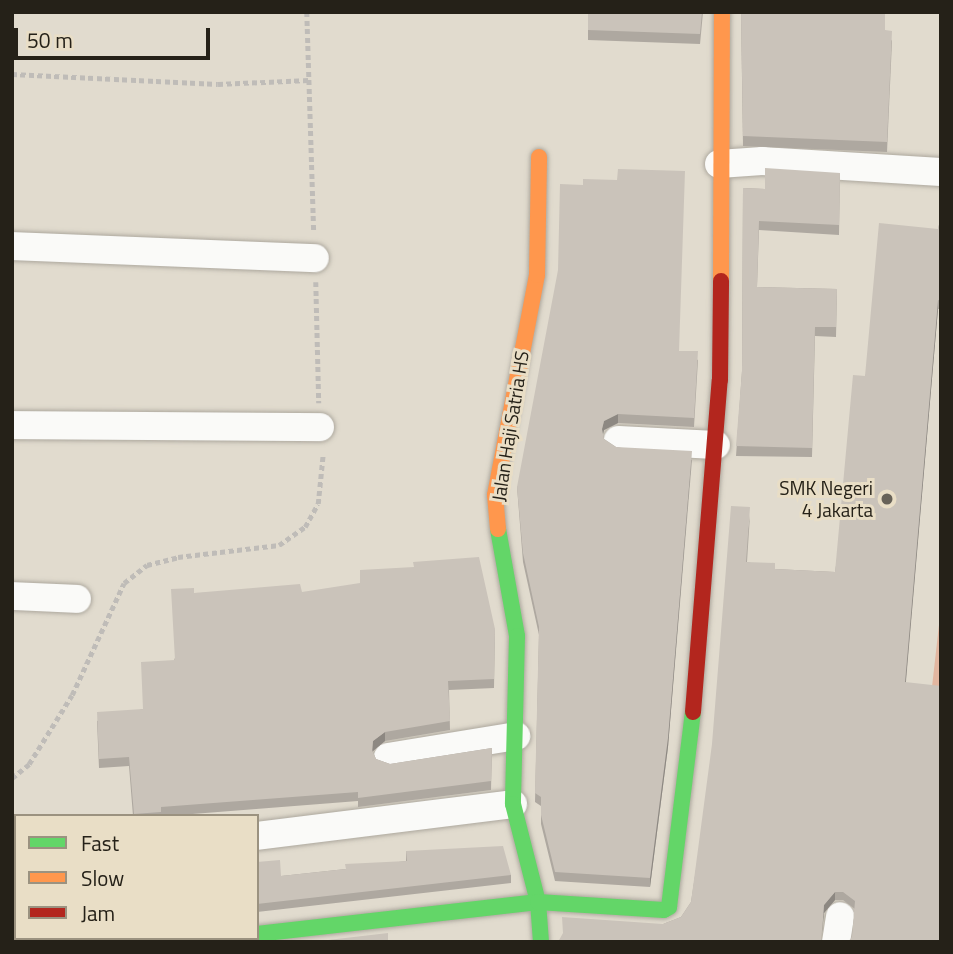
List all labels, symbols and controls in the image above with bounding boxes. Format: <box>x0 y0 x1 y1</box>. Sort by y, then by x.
scale bar <box>18 14 214 58</box>
text: 50 m <box>27 24 73 56</box>
street label: Jalan Haji Satria HS <box>487 349 533 503</box>
place label: SMK Negeri 4 Jakarta <box>779 477 873 521</box>
marker: SMK Negeri 4 Jakarta <box>879 491 895 507</box>
legend <box>14 814 259 940</box>
text: Fast <box>81 827 119 859</box>
text: Slow <box>81 862 124 894</box>
text: Jam <box>81 897 115 929</box>

